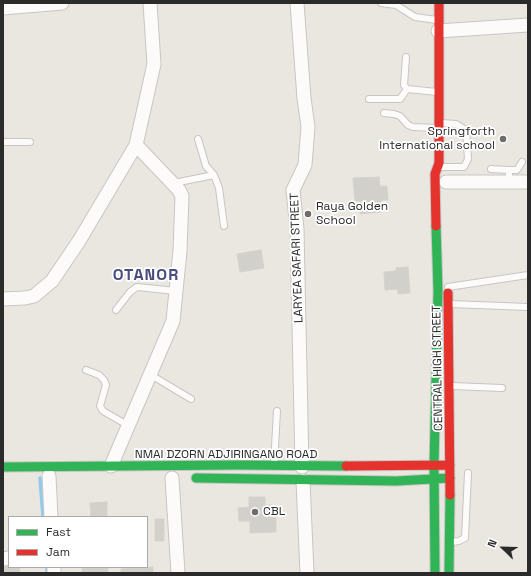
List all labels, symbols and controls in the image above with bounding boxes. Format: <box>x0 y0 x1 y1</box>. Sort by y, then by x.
place label: Springforth International school <box>379 125 495 153</box>
marker: Springforth International school <box>498 134 508 144</box>
street label: LARYEA SAFARI STREET <box>288 193 306 323</box>
place label: Raya Golden School <box>316 200 388 228</box>
marker: Raya Golden School <box>303 209 313 219</box>
district label: OTANOR <box>113 266 179 286</box>
street label: CENTRAL HIGH STREET <box>430 305 446 431</box>
street label: NMAI DZORN ADJIRINGANO ROAD <box>135 448 317 462</box>
place label: CBL <box>263 505 285 519</box>
marker: CBL <box>250 507 260 517</box>
legend <box>8 516 148 568</box>
text: Fast <box>46 524 71 540</box>
north arrow <box>483 528 523 568</box>
text: N <box>484 537 500 549</box>
text: Jam <box>46 544 70 560</box>

